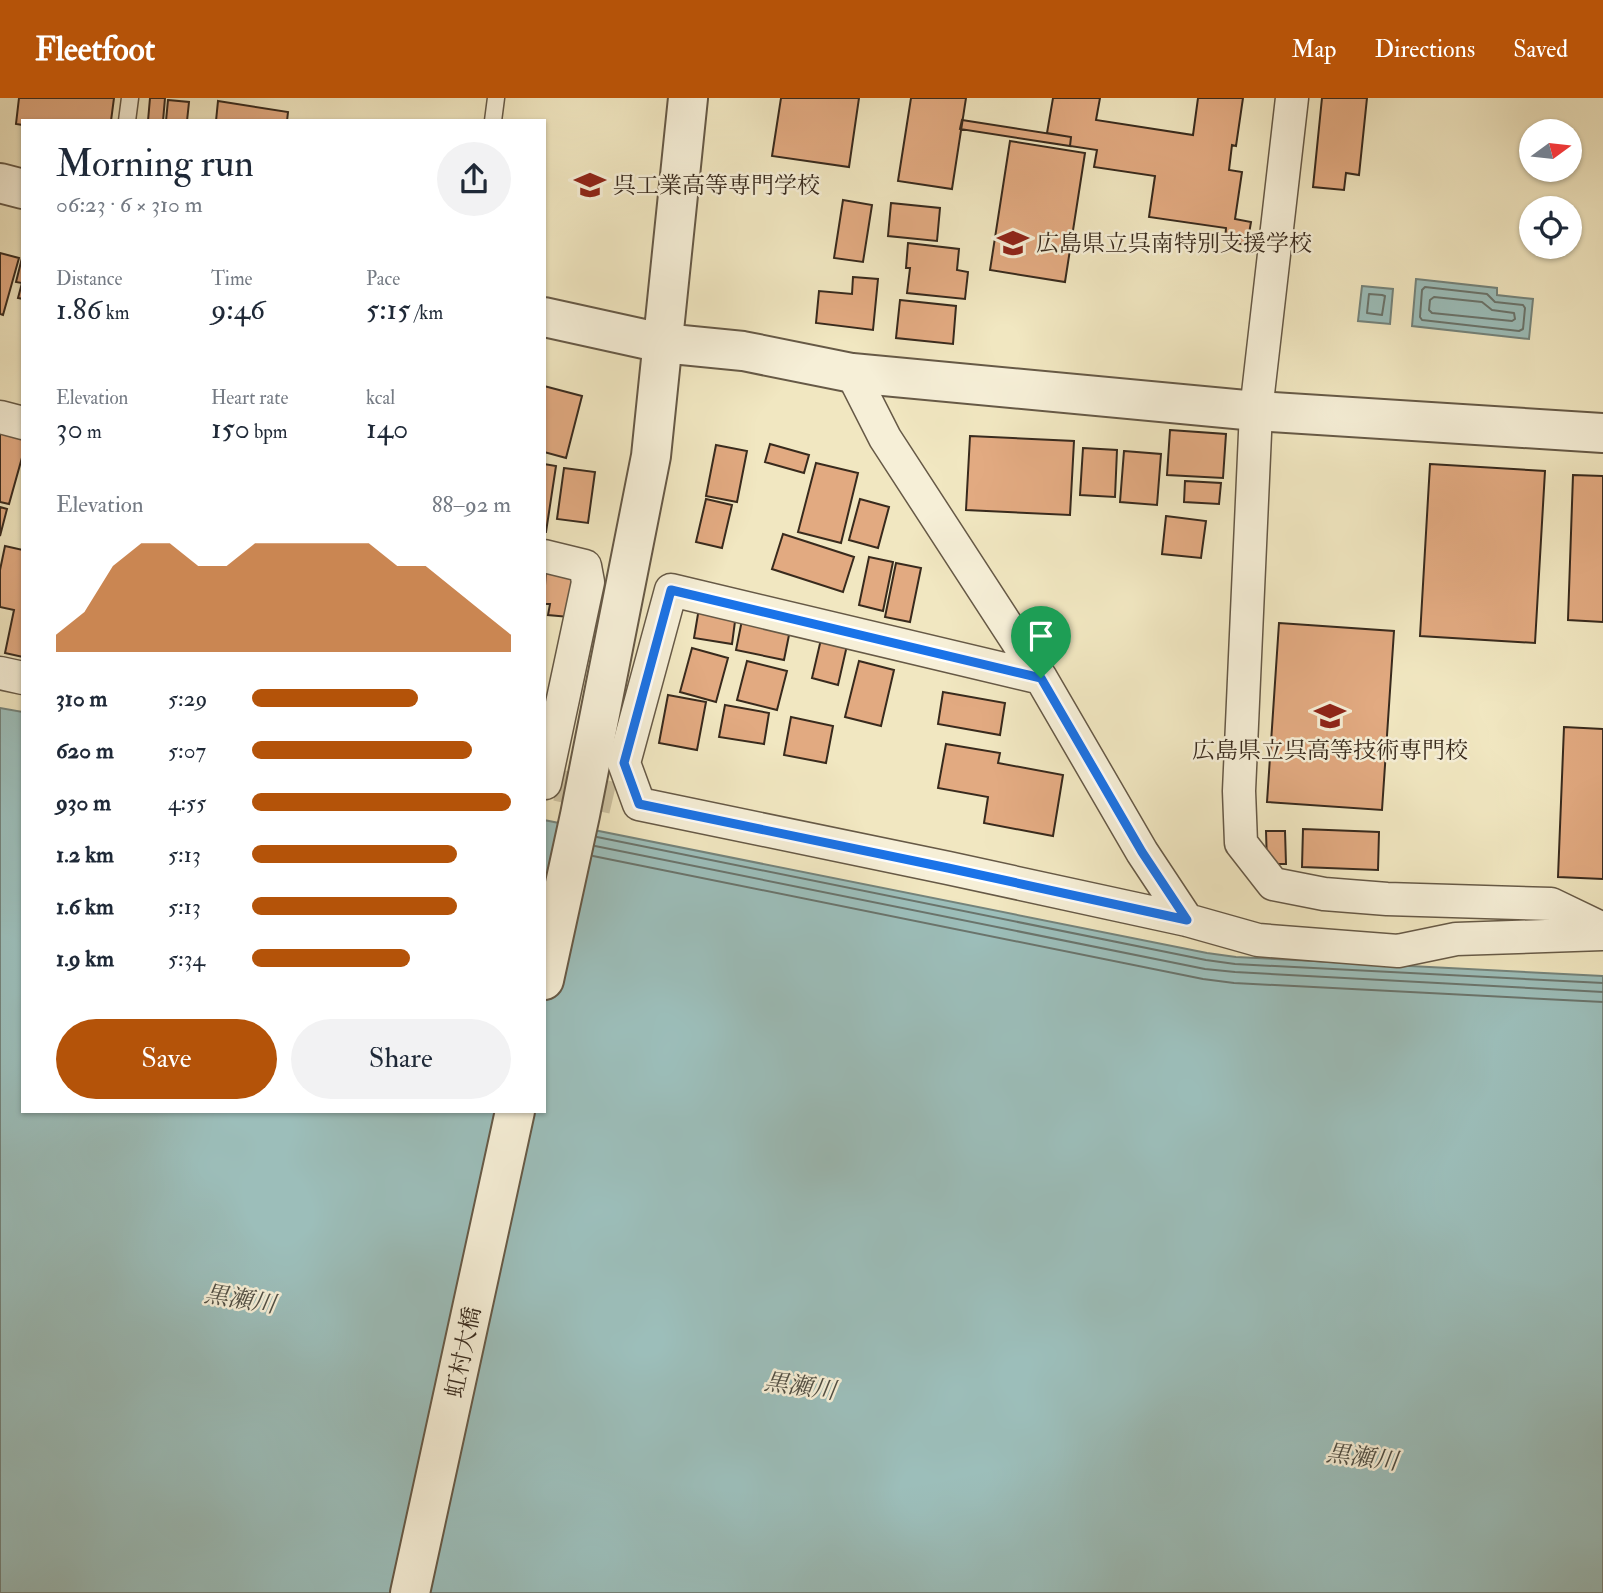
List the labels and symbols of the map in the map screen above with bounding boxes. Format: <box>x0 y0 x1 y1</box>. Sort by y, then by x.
north arrow <box>1519 119 1582 182</box>
school or university icon: 呉工業高等専門学校 <box>573 168 607 202</box>
place label: 呉工業高等専門学校 <box>613 171 820 200</box>
school or university icon: 広島県立呉南特別支援学校 <box>996 226 1030 260</box>
place label: 広島県立呉南特別支援学校 <box>1036 229 1312 258</box>
pin <box>1011 606 1071 678</box>
school or university icon: 広島県立呉高等技術専門校 <box>1313 699 1347 733</box>
place label: 広島県立呉高等技術専門校 <box>1192 736 1468 765</box>
water label: 黒瀬川 <box>202 1279 281 1321</box>
street label: 虹村大橋 <box>440 1304 487 1400</box>
water label: 黒瀬川 <box>762 1366 841 1407</box>
water label: 黒瀬川 <box>1324 1438 1403 1478</box>

